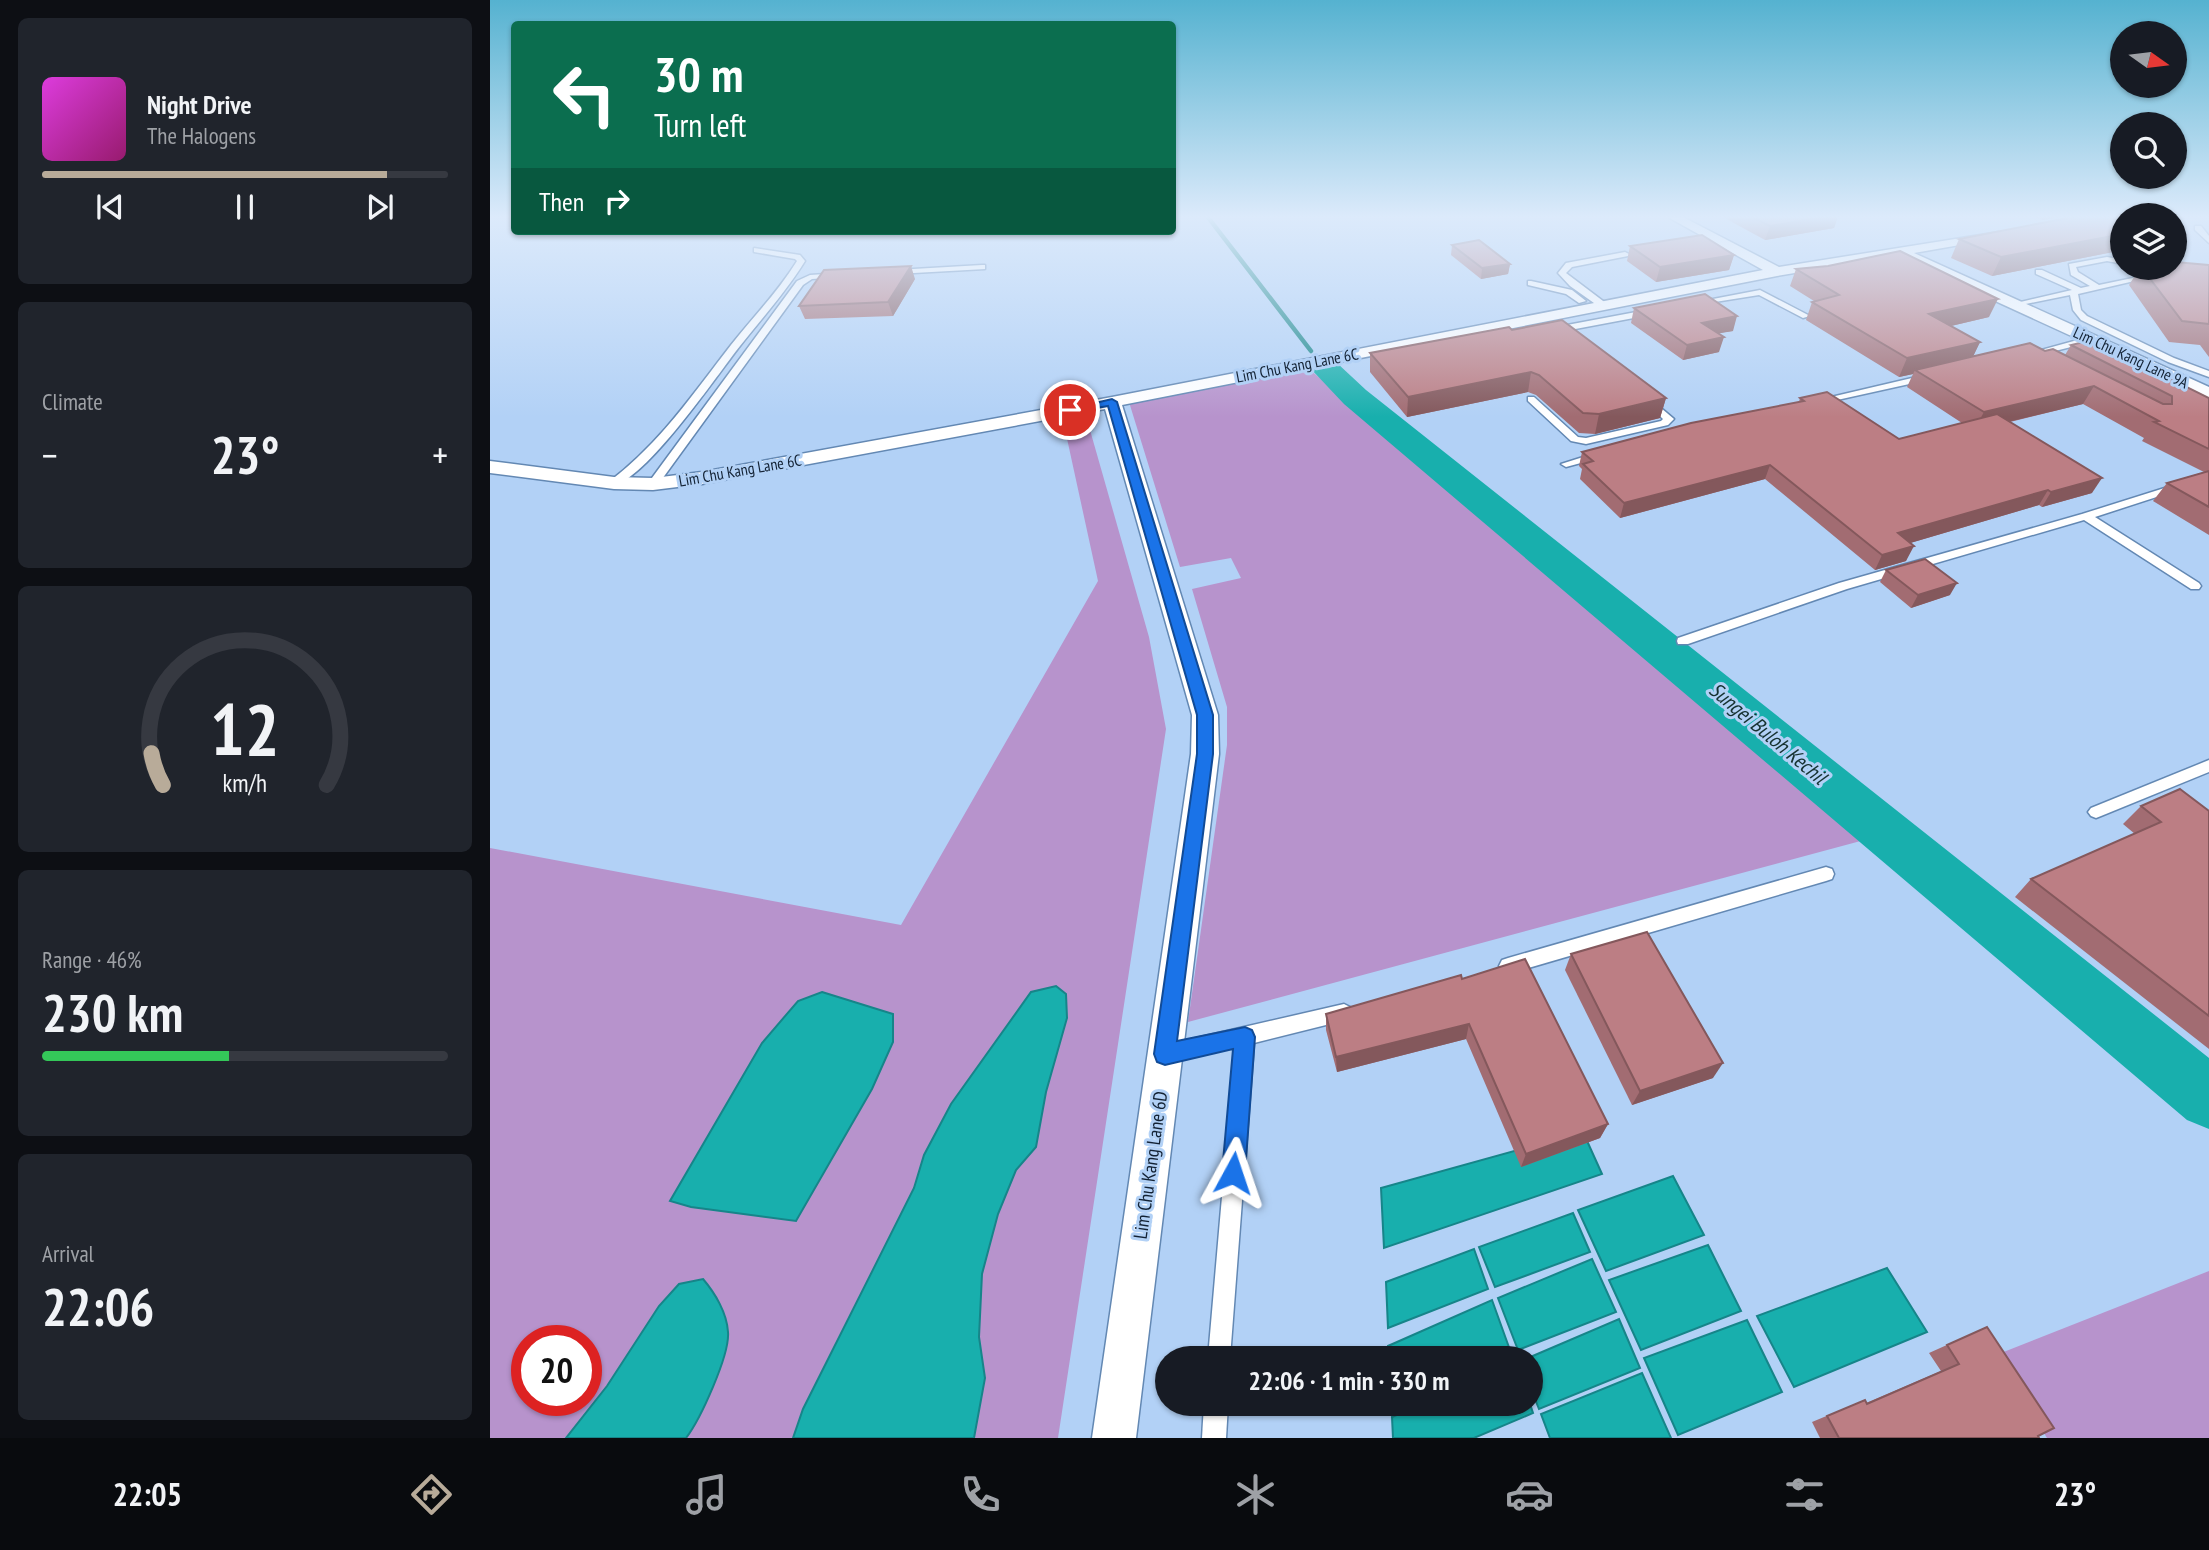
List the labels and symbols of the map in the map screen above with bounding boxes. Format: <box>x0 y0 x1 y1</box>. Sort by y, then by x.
north arrow <box>2110 21 2188 98</box>
street label: Lim Chu Kang Lane 9A <box>2070 322 2192 393</box>
street label: Lim Chu Kang Lane 6C <box>1234 343 1360 387</box>
pin <box>1040 380 1100 440</box>
street label: Lim Chu Kang Lane 6C <box>677 449 803 491</box>
water label: Sungei Buloh Kechil <box>1704 676 1834 791</box>
street label: Lim Chu Kang Lane 6D <box>1128 1090 1172 1240</box>
position arrow <box>1196 1136 1270 1210</box>
speed limit sign: 20 <box>511 1325 602 1416</box>

